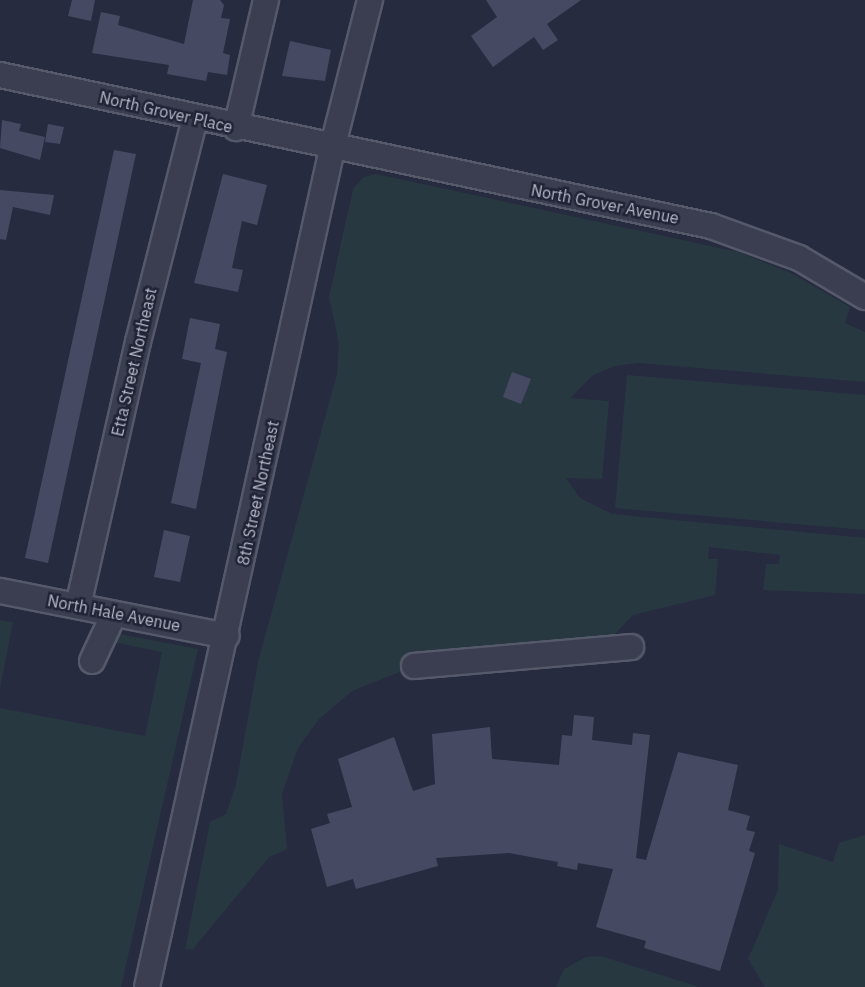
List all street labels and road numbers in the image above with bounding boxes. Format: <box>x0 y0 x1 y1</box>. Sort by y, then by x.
street label: North Grover Place <box>98 87 234 137</box>
street label: North Grover Avenue <box>530 180 680 228</box>
street label: Etta Street Northeast <box>108 286 160 438</box>
street label: 8th Street Northeast <box>233 419 283 567</box>
street label: North Hale Avenue <box>46 591 182 635</box>

